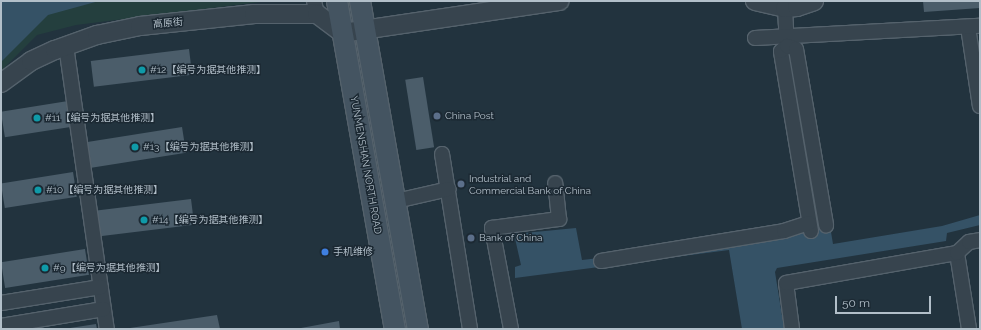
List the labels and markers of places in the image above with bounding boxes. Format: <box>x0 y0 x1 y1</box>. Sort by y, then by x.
place label: #12【编号为据其他推测】 <box>150 64 266 76</box>
marker: #12【编号为据其他推测】 <box>137 65 147 75</box>
place label: China Post <box>445 110 494 122</box>
marker: China Post <box>432 111 442 121</box>
place label: #11【编号为据其他推测】 <box>45 112 160 124</box>
marker: #11【编号为据其他推测】 <box>32 113 42 123</box>
place label: #13【编号为据其他推测】 <box>143 141 259 153</box>
marker: #13【编号为据其他推测】 <box>130 142 140 152</box>
place label: Industrial and Commercial Bank of China <box>469 172 591 196</box>
marker: Industrial and Commercial Bank of China <box>456 179 466 189</box>
place label: #10【编号为据其他推测】 <box>46 184 163 196</box>
marker: #10【编号为据其他推测】 <box>33 185 43 195</box>
place label: #14【编号为据其他推测】 <box>152 214 269 226</box>
marker: #14【编号为据其他推测】 <box>139 215 149 225</box>
place label: Bank of China <box>479 232 543 244</box>
marker: Bank of China <box>466 233 476 243</box>
place label: 手机维修 <box>333 246 373 258</box>
marker: 手机维修 <box>320 247 330 257</box>
place label: #9【编号为据其他推测】 <box>53 262 166 274</box>
marker: #9【编号为据其他推测】 <box>40 263 50 273</box>

